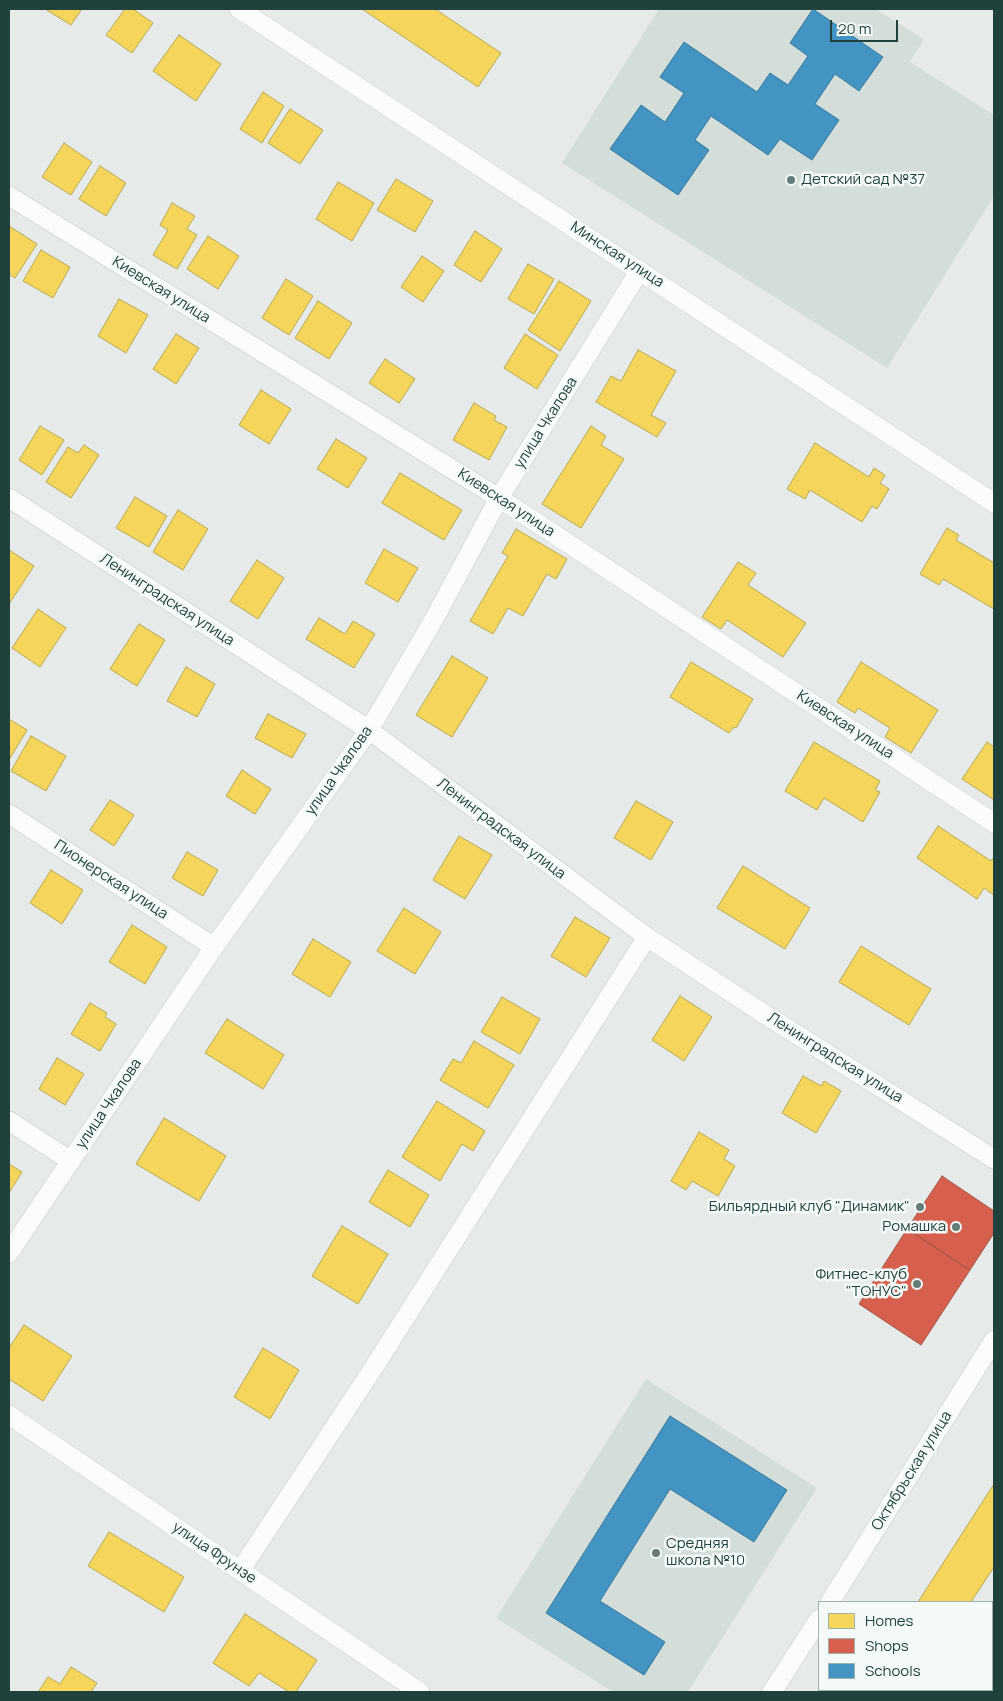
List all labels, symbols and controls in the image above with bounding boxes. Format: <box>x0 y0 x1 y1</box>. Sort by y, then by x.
scale bar <box>833 10 900 42</box>
text: 20 m <box>838 18 871 39</box>
place label: Детский сад №37 <box>801 171 925 189</box>
marker: Детский сад №37 <box>785 174 797 186</box>
street label: Минская улица <box>567 218 667 292</box>
street label: Киевская улица <box>109 253 213 327</box>
street label: улица Чкалова <box>511 374 581 472</box>
street label: Киевская улица <box>454 465 558 541</box>
street label: Ленинградская улица <box>97 550 237 650</box>
street label: Киевская улица <box>793 687 897 763</box>
street label: улица Чкалова <box>302 723 376 819</box>
street label: Ленинградская улица <box>433 775 569 883</box>
street label: Пионерская улица <box>51 836 171 924</box>
street label: Ленинградская улица <box>764 1009 906 1107</box>
street label: улица Чкалова <box>72 1056 146 1152</box>
place label: Бильярдный клуб "Динамик" <box>709 1198 910 1216</box>
marker: Бильярдный клуб "Динамик" <box>914 1201 926 1213</box>
place label: Ромашка <box>882 1218 946 1236</box>
marker: Ромашка <box>950 1221 962 1233</box>
place label: Фитнес-клуб "ТОНУС" <box>815 1266 907 1301</box>
marker: Фитнес-клуб "ТОНУС" <box>911 1278 923 1290</box>
street label: Октябрьская улица <box>868 1408 956 1534</box>
street label: улица Фрунзе <box>168 1518 260 1588</box>
place label: Средняя школа №10 <box>666 1535 745 1570</box>
marker: Средняя школа №10 <box>650 1547 662 1559</box>
legend <box>818 1601 993 1691</box>
text: Homes <box>865 1610 913 1631</box>
text: Shops <box>865 1635 909 1656</box>
text: Schools <box>865 1660 921 1681</box>

